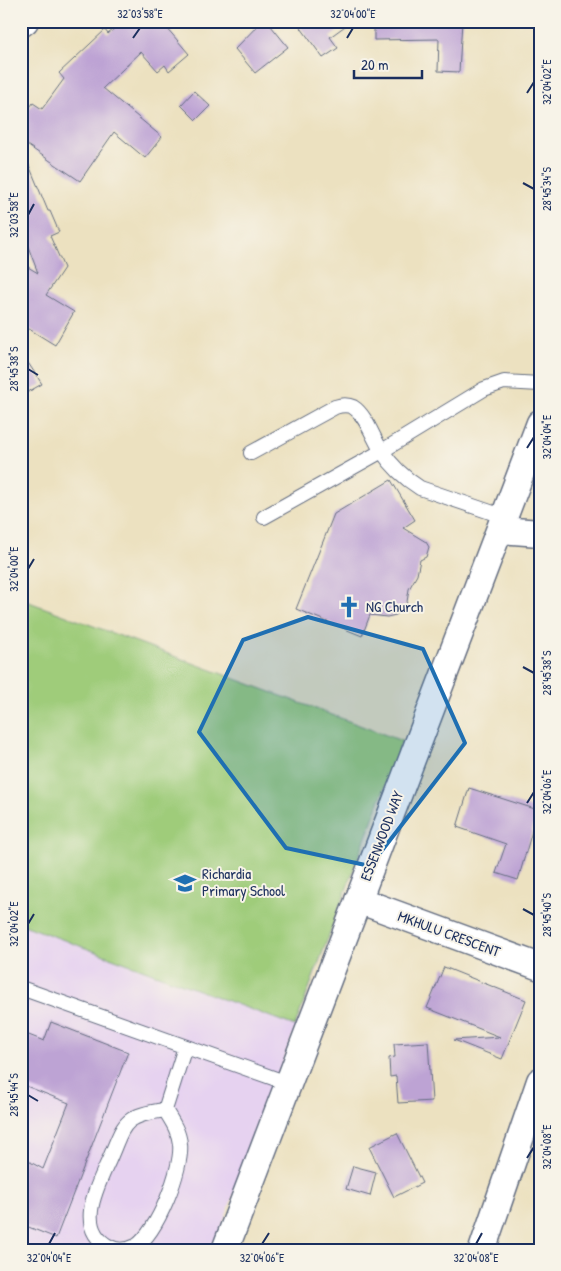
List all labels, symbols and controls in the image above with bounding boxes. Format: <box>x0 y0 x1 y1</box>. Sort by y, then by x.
text: 32°03'58"E <box>117 5 164 22</box>
text: 32°04'00"E <box>330 5 376 22</box>
scale bar <box>354 48 421 80</box>
text: 20 m <box>361 54 388 75</box>
text: 32°04'02"E <box>538 59 555 105</box>
text: 28°45'34"S <box>538 166 555 211</box>
text: 32°03'58"E <box>5 191 22 238</box>
text: 28°45'38"S <box>5 346 22 391</box>
text: 32°04'04"E <box>538 414 555 459</box>
text: 32°04'00"E <box>5 546 22 592</box>
church icon: NG Church <box>336 594 362 620</box>
place label: NG Church <box>366 596 423 617</box>
text: 28°45'38"S <box>538 650 555 695</box>
text: 32°04'06"E <box>538 769 555 814</box>
street label: ESSENWOOD WAY <box>355 788 408 884</box>
place label: Richardia Primary School <box>202 863 285 901</box>
school or university icon: Richardia Primary School <box>172 870 198 896</box>
text: 28°45'40"S <box>538 892 555 937</box>
text: 32°04'02"E <box>5 901 22 947</box>
street label: MKHULU CRESCENT <box>395 905 504 962</box>
text: 28°45'44"S <box>5 1073 22 1117</box>
text: 32°04'08"E <box>538 1124 555 1170</box>
text: 32°04'04"E <box>27 1249 72 1266</box>
text: 32°04'06"E <box>240 1249 285 1266</box>
text: 32°04'08"E <box>453 1249 499 1266</box>

